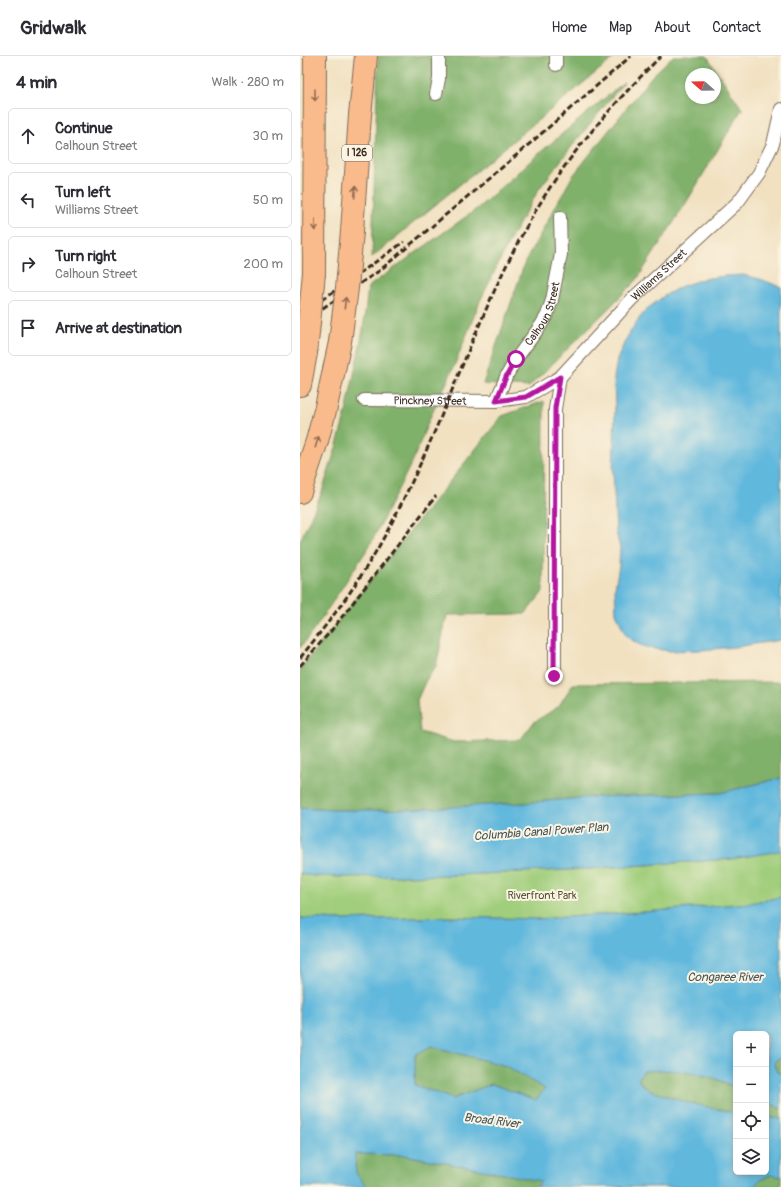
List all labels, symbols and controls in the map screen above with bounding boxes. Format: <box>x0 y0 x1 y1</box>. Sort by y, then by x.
text: Gridwalk <box>20 16 86 40</box>
text: Home <box>552 19 587 36</box>
text: Map <box>609 19 632 36</box>
text: About <box>654 19 690 36</box>
text: Contact <box>712 19 761 36</box>
north arrow <box>685 68 721 104</box>
text: 4 min <box>16 72 57 93</box>
text: Walk · 280 m <box>211 74 284 90</box>
one-way arrow <box>311 88 319 101</box>
text: Continue <box>55 119 113 138</box>
icon: ahead <box>17 125 39 147</box>
text: 30 m <box>253 128 283 144</box>
text: Calhoun Street <box>55 138 137 154</box>
road number: I 126 <box>342 145 372 161</box>
text: Turn left <box>55 183 111 202</box>
one-way arrow <box>351 186 358 199</box>
icon: left <box>17 189 39 211</box>
text: 50 m <box>253 192 283 208</box>
text: Williams Street <box>55 202 138 218</box>
one-way arrow <box>311 218 319 231</box>
street label: Williams Street <box>628 246 689 303</box>
text: Turn right <box>55 247 116 266</box>
icon: right <box>17 253 39 275</box>
text: 200 m <box>244 256 283 272</box>
text: Calhoun Street <box>55 266 137 282</box>
street label: Calhoun Street <box>522 280 562 348</box>
one-way arrow <box>342 297 349 310</box>
icon: arrive <box>17 317 39 339</box>
text: Arrive at destination <box>55 319 182 338</box>
route start <box>507 350 525 368</box>
street label: Pinckney Street <box>393 394 467 407</box>
one-way arrow <box>314 435 321 448</box>
route end <box>545 667 563 685</box>
water label: Columbia Canal Power Plan <box>473 820 610 844</box>
park label: Riverfront Park <box>507 889 577 902</box>
water label: Congaree River <box>687 970 765 985</box>
map controls <box>733 1031 769 1175</box>
button: + <box>733 1031 769 1067</box>
button: − <box>733 1067 769 1103</box>
button: locate <box>733 1103 769 1139</box>
water label: Broad River <box>463 1110 523 1132</box>
button: layers <box>733 1139 769 1175</box>

